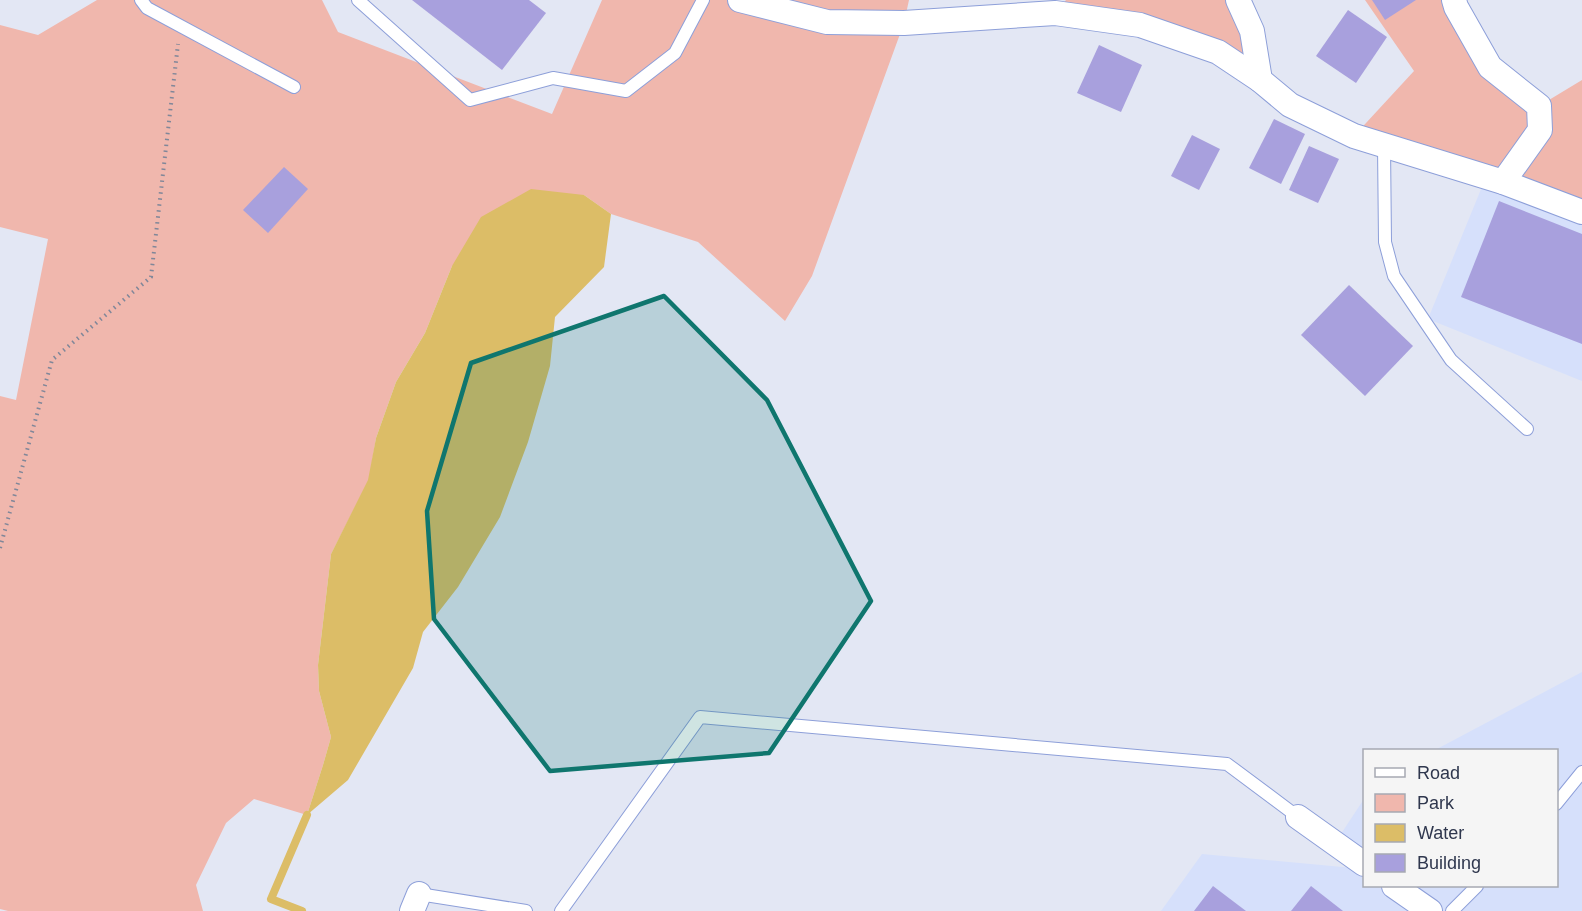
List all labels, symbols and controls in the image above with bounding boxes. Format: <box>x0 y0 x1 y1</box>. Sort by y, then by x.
legend <box>1363 749 1558 887</box>
text: Road <box>1417 763 1460 783</box>
text: Park <box>1417 793 1455 813</box>
text: Water <box>1417 823 1464 843</box>
text: Building <box>1417 853 1481 873</box>

